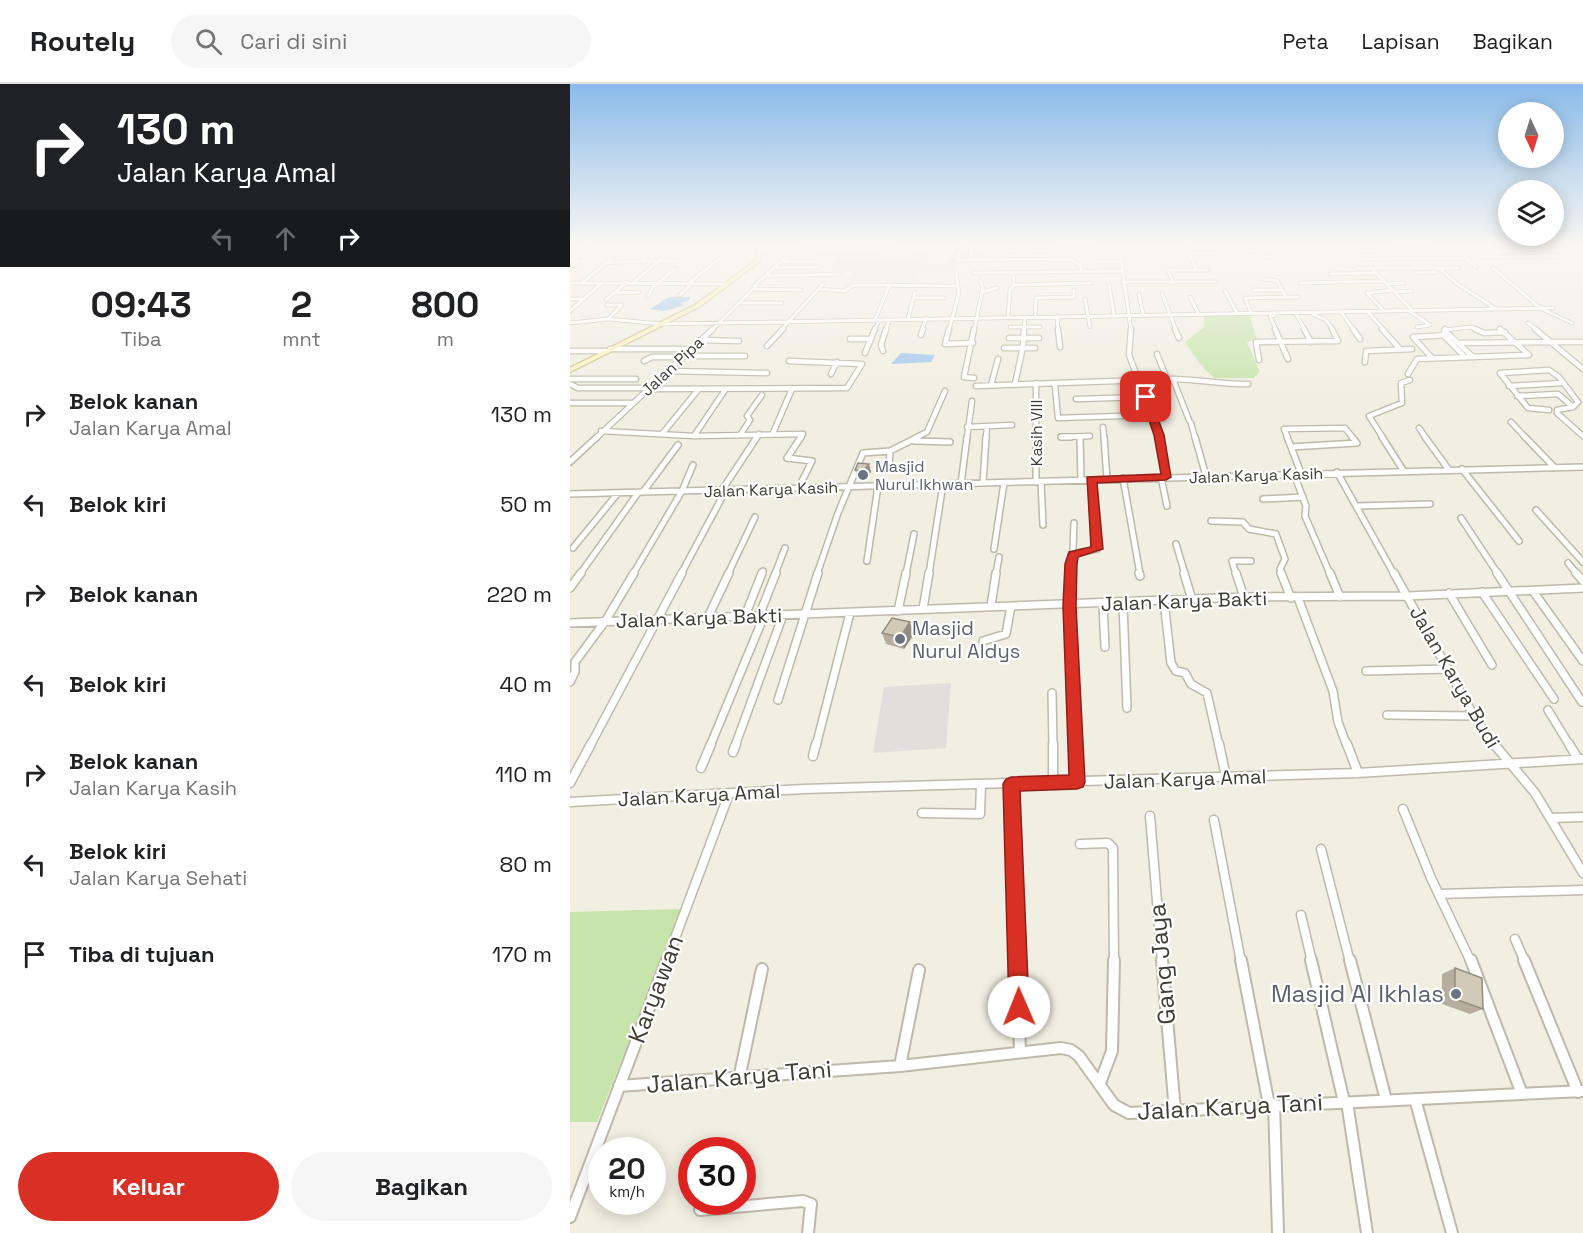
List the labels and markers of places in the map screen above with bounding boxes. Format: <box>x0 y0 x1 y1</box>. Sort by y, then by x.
pin <box>1120 371 1171 422</box>
place label: Masjid Nurul Ikhwan <box>875 456 973 495</box>
marker: Masjid Nurul Ikhwan <box>856 468 870 482</box>
place label: Masjid Nurul Aldys <box>912 615 1020 664</box>
marker: Masjid Nurul Aldys <box>893 632 907 646</box>
place label: Masjid Al Ikhlas <box>1271 978 1444 1009</box>
marker: Masjid Al Ikhlas <box>1449 987 1463 1001</box>

